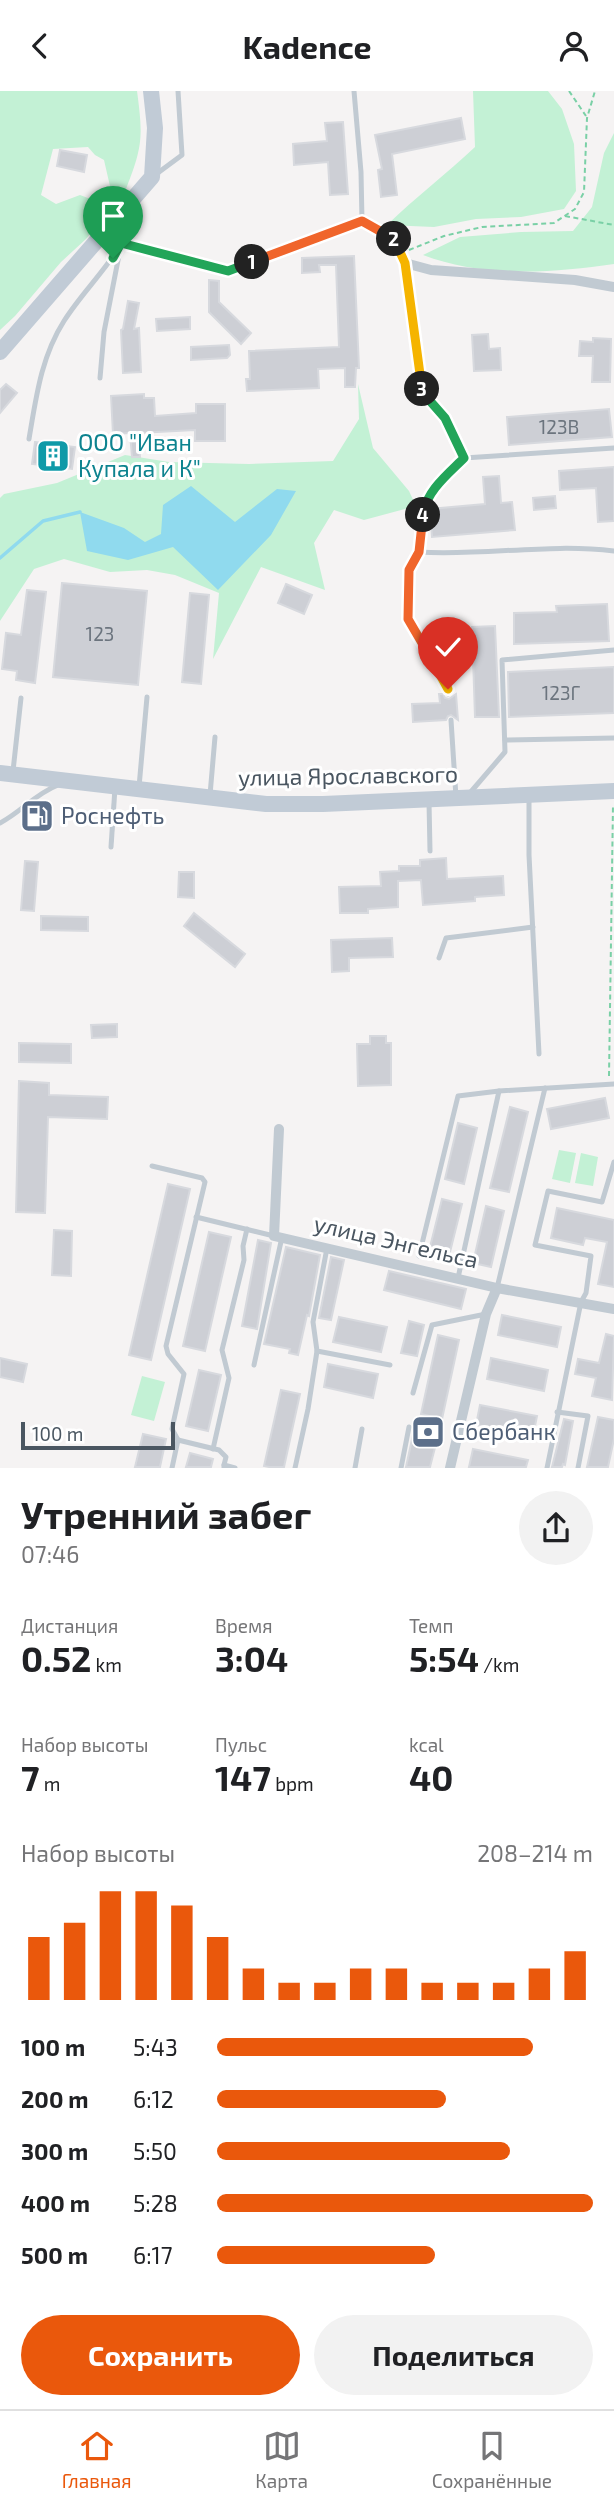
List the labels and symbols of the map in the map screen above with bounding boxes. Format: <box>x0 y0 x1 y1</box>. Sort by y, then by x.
pin <box>83 186 143 258</box>
pin: 2 <box>376 221 412 257</box>
pin: 1 <box>234 245 270 279</box>
pin: 3 <box>404 371 440 407</box>
house number: 123В <box>539 415 579 438</box>
place label: ООО "Иван Купала и К" <box>78 428 201 483</box>
building icon: ООО "Иван Купала и К" <box>34 437 72 475</box>
pin: 4 <box>406 497 440 533</box>
pin <box>418 617 478 689</box>
house number: 123 <box>86 622 114 645</box>
house number: 123Г <box>542 681 580 704</box>
street label: улица Ярославского <box>238 759 458 792</box>
fuel station icon: Роснефть <box>18 797 56 835</box>
place label: Роснефть <box>61 801 164 829</box>
street label: улица Энгельса <box>311 1209 481 1275</box>
bank icon: Сбербанк <box>409 1413 447 1451</box>
place label: Сбербанк <box>452 1417 556 1445</box>
scale bar <box>21 1419 175 1450</box>

